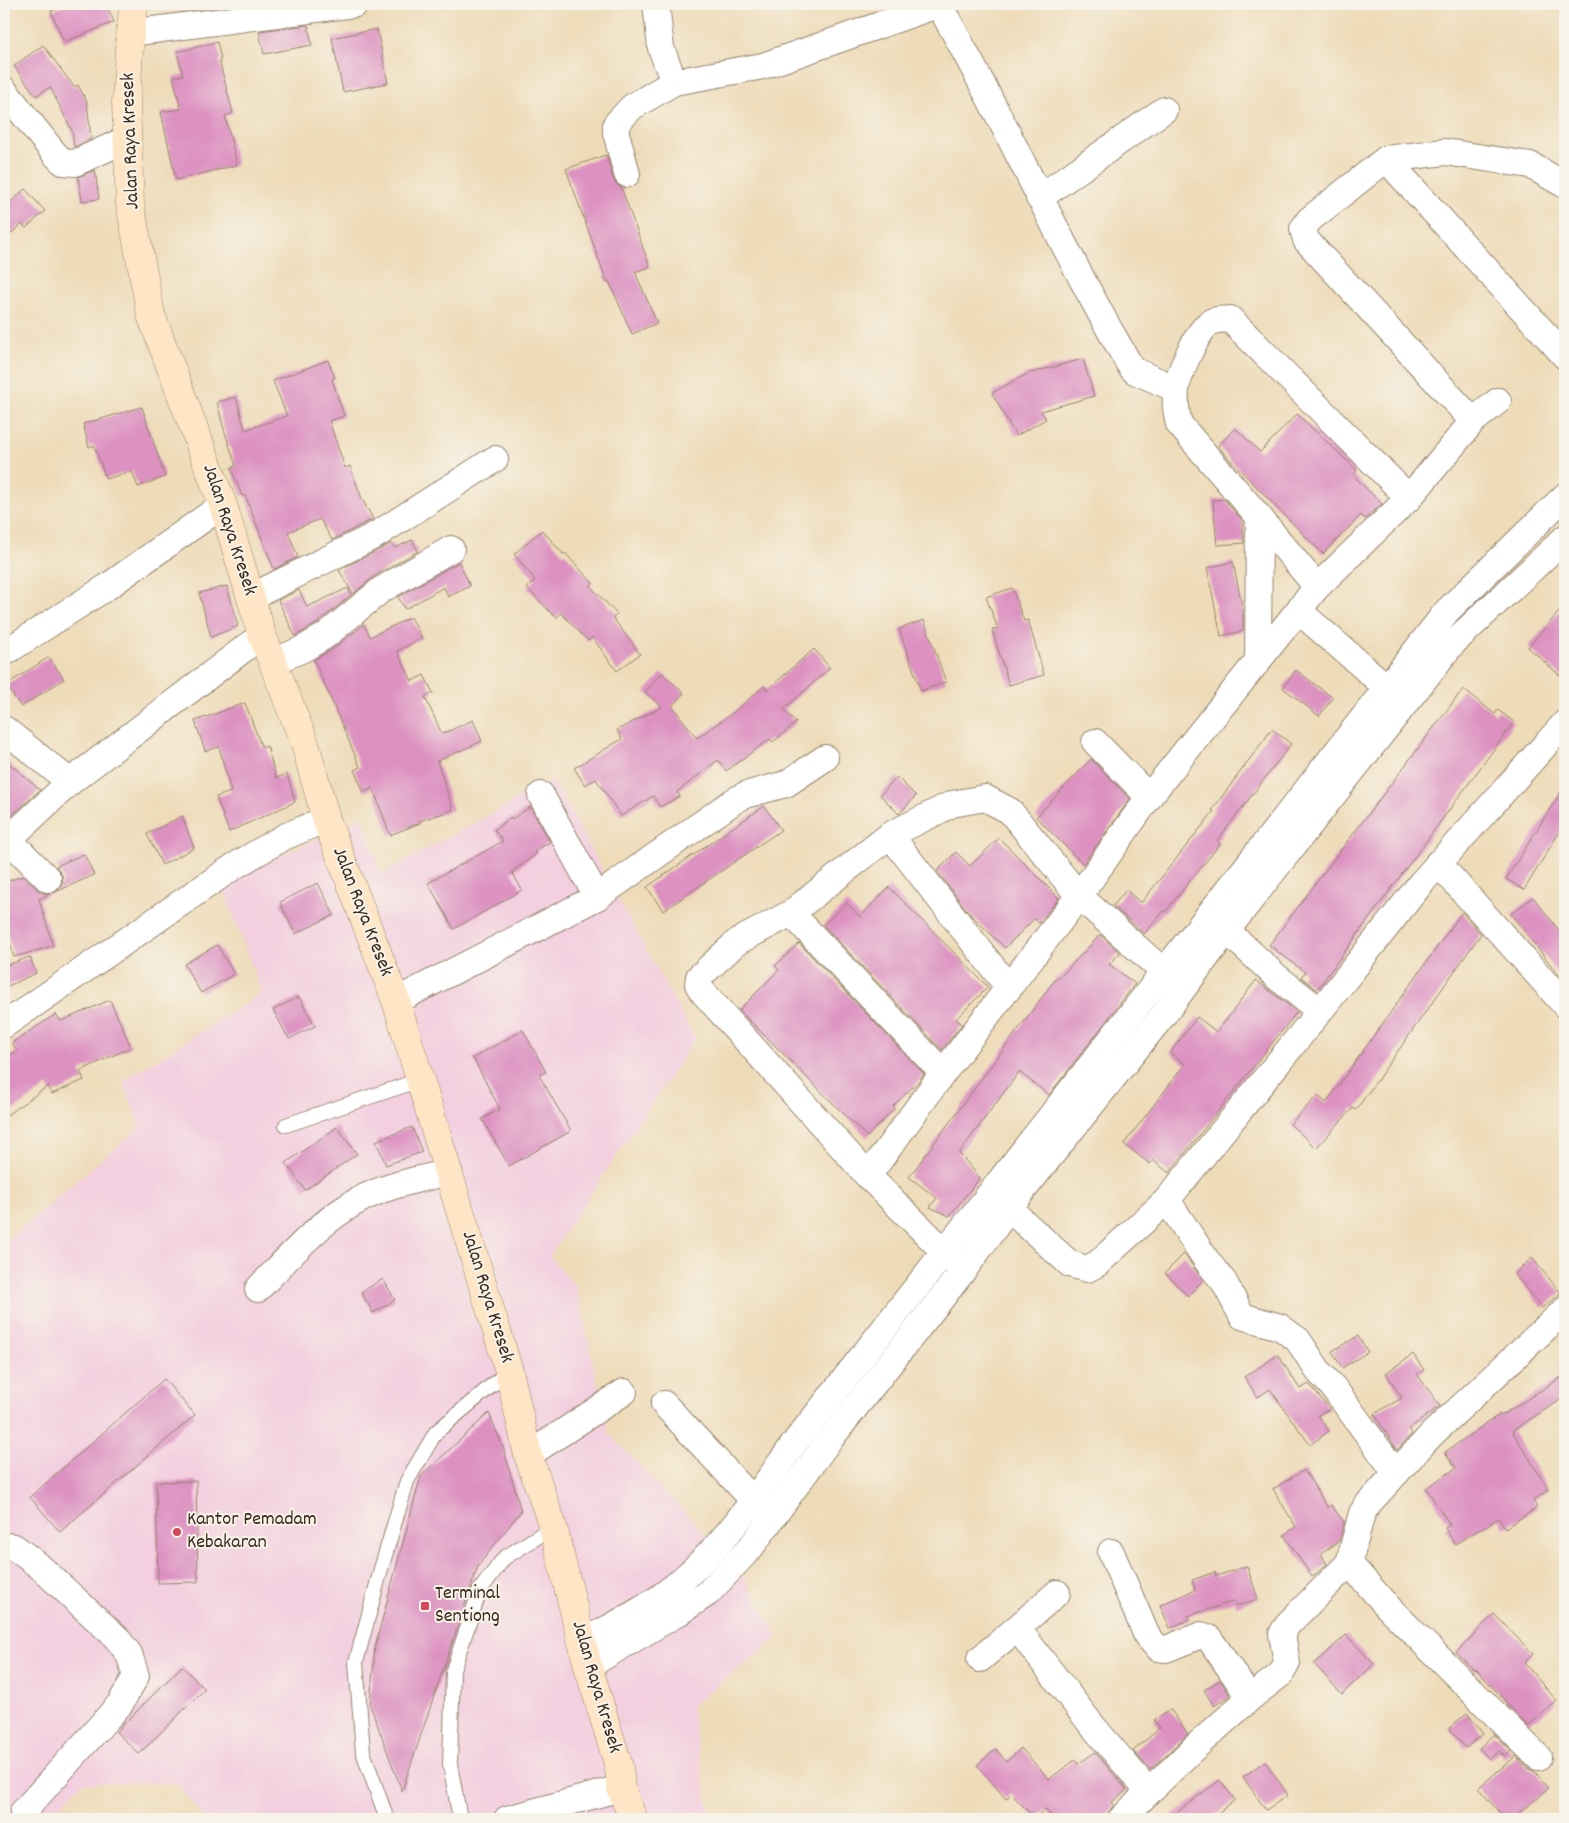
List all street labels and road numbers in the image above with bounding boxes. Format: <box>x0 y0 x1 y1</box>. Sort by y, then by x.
street label: Jalan Raya Kresek <box>115 72 147 210</box>
street label: Jalan Raya Kresek <box>195 461 263 599</box>
street label: Jalan Raya Kresek <box>324 843 400 981</box>
street label: Jalan Raya Kresek <box>454 1228 520 1366</box>
street label: Jalan Raya Kresek <box>564 1617 628 1757</box>

